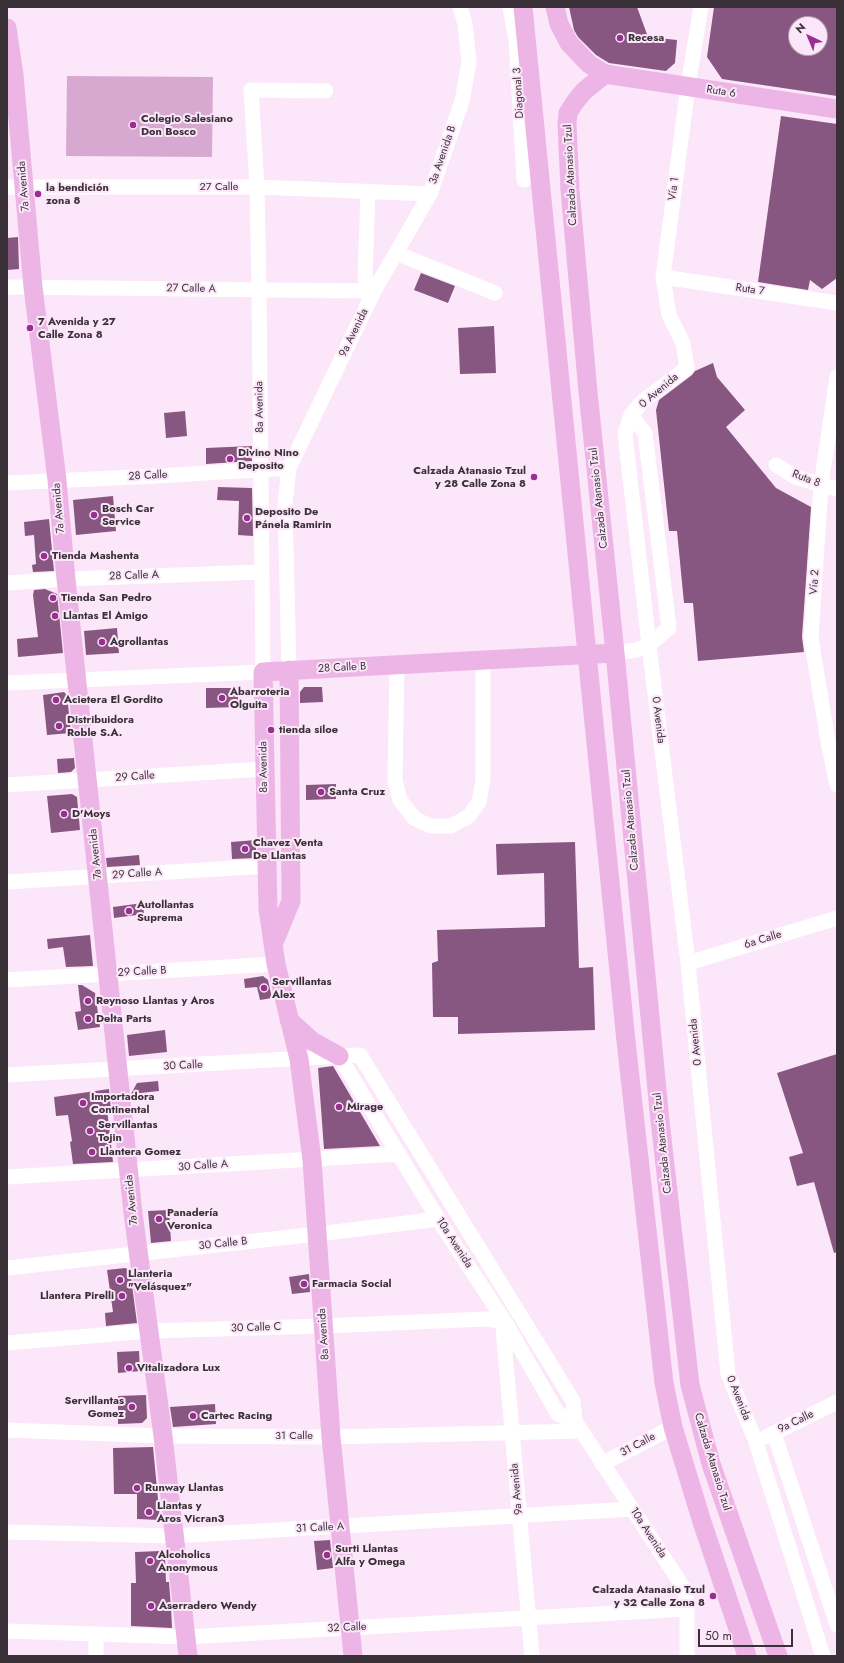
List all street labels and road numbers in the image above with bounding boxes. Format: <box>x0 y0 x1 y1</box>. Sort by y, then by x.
street label: Diagonal 3 <box>511 67 527 119</box>
street label: Ruta 6 <box>705 83 737 101</box>
street label: 3a Avenida B <box>427 124 459 186</box>
street label: Calzada Atanasio Tzul <box>562 124 580 226</box>
street label: 7a Avenida <box>15 160 33 212</box>
street label: Vía 1 <box>666 176 682 202</box>
street label: 27 Calle <box>200 180 238 194</box>
street label: Ruta 7 <box>735 281 765 299</box>
street label: 27 Calle A <box>166 282 216 296</box>
street label: 9a Avenida <box>337 307 371 359</box>
street label: 0 Avenida <box>637 371 681 411</box>
street label: 8a Avenida <box>253 381 267 433</box>
street label: Calzada Atanasio Tzul <box>587 447 611 549</box>
street label: 28 Calle <box>128 468 168 484</box>
street label: Ruta 8 <box>790 468 822 490</box>
street label: 7a Avenida <box>50 482 68 534</box>
street label: 28 Calle A <box>109 569 159 583</box>
street label: Vía 2 <box>808 569 822 595</box>
street label: 28 Calle B <box>317 660 367 676</box>
street label: 0 Avenida <box>649 696 667 744</box>
street label: 8a Avenida <box>257 741 271 793</box>
street label: 29 Calle <box>115 769 155 785</box>
street label: Calzada Atanasio Tzul <box>620 769 642 871</box>
street label: 7a Avenida <box>87 828 105 880</box>
street label: 29 Calle A <box>112 866 162 882</box>
street label: 6a Calle <box>743 928 783 952</box>
street label: 29 Calle B <box>117 964 167 980</box>
street label: 0 Avenida <box>687 1018 705 1066</box>
street label: 30 Calle <box>163 1058 203 1074</box>
street label: Calzada Atanasio Tzul <box>651 1092 675 1194</box>
street label: 30 Calle A <box>178 1158 228 1174</box>
street label: 7a Avenida <box>123 1174 141 1226</box>
street label: 10a Avenida <box>433 1215 475 1271</box>
street label: 30 Calle B <box>198 1235 248 1253</box>
street label: 8a Avenida <box>316 1308 332 1360</box>
street label: 30 Calle C <box>231 1321 281 1335</box>
street label: 0 Avenida <box>723 1374 753 1422</box>
street label: 9a Calle <box>776 1408 816 1436</box>
street label: Calzada Atanasio Tzul <box>691 1412 733 1512</box>
street label: 31 Calle <box>275 1429 313 1443</box>
street label: 31 Calle <box>618 1430 658 1460</box>
street label: 9a Avenida <box>508 1463 526 1515</box>
street label: 10a Avenida <box>627 1505 669 1561</box>
street label: 31 Calle A <box>296 1520 344 1536</box>
street label: 32 Calle <box>327 1620 367 1636</box>

